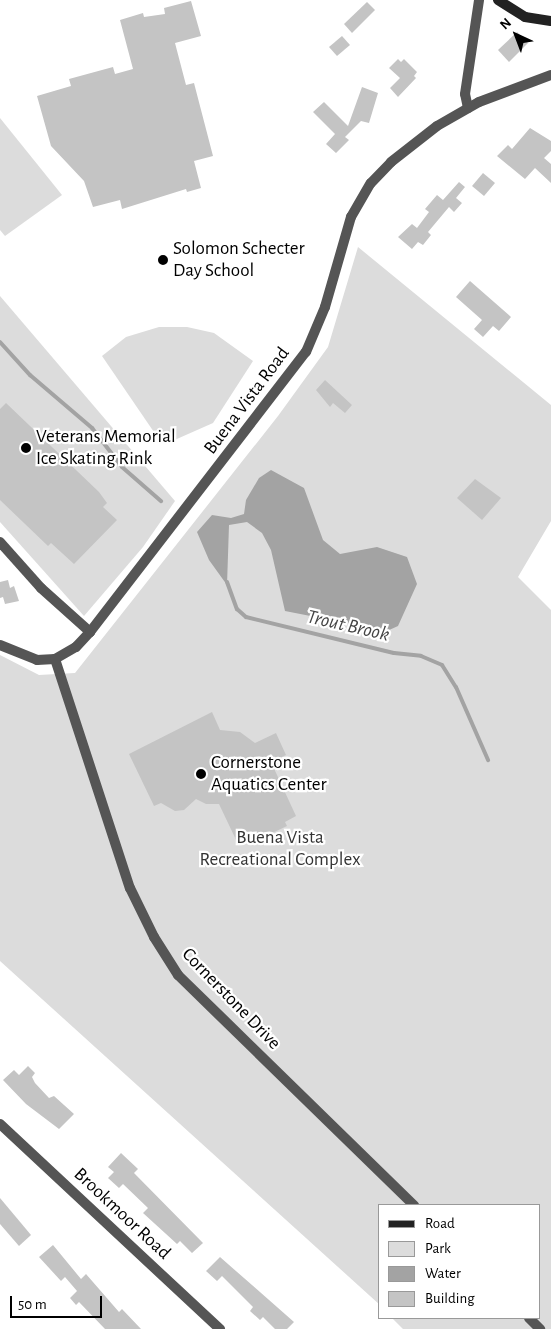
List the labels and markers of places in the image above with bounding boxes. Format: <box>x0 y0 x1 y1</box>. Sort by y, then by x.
place label: Solomon Schecter Day School <box>173 238 305 282</box>
marker: Solomon Schecter Day School <box>157 254 169 266</box>
place label: Veterans Memorial Ice Skating Rink <box>36 426 176 470</box>
marker: Veterans Memorial Ice Skating Rink <box>20 442 32 454</box>
place label: Cornerstone Aquatics Center <box>211 752 327 796</box>
marker: Cornerstone Aquatics Center <box>195 768 207 780</box>

